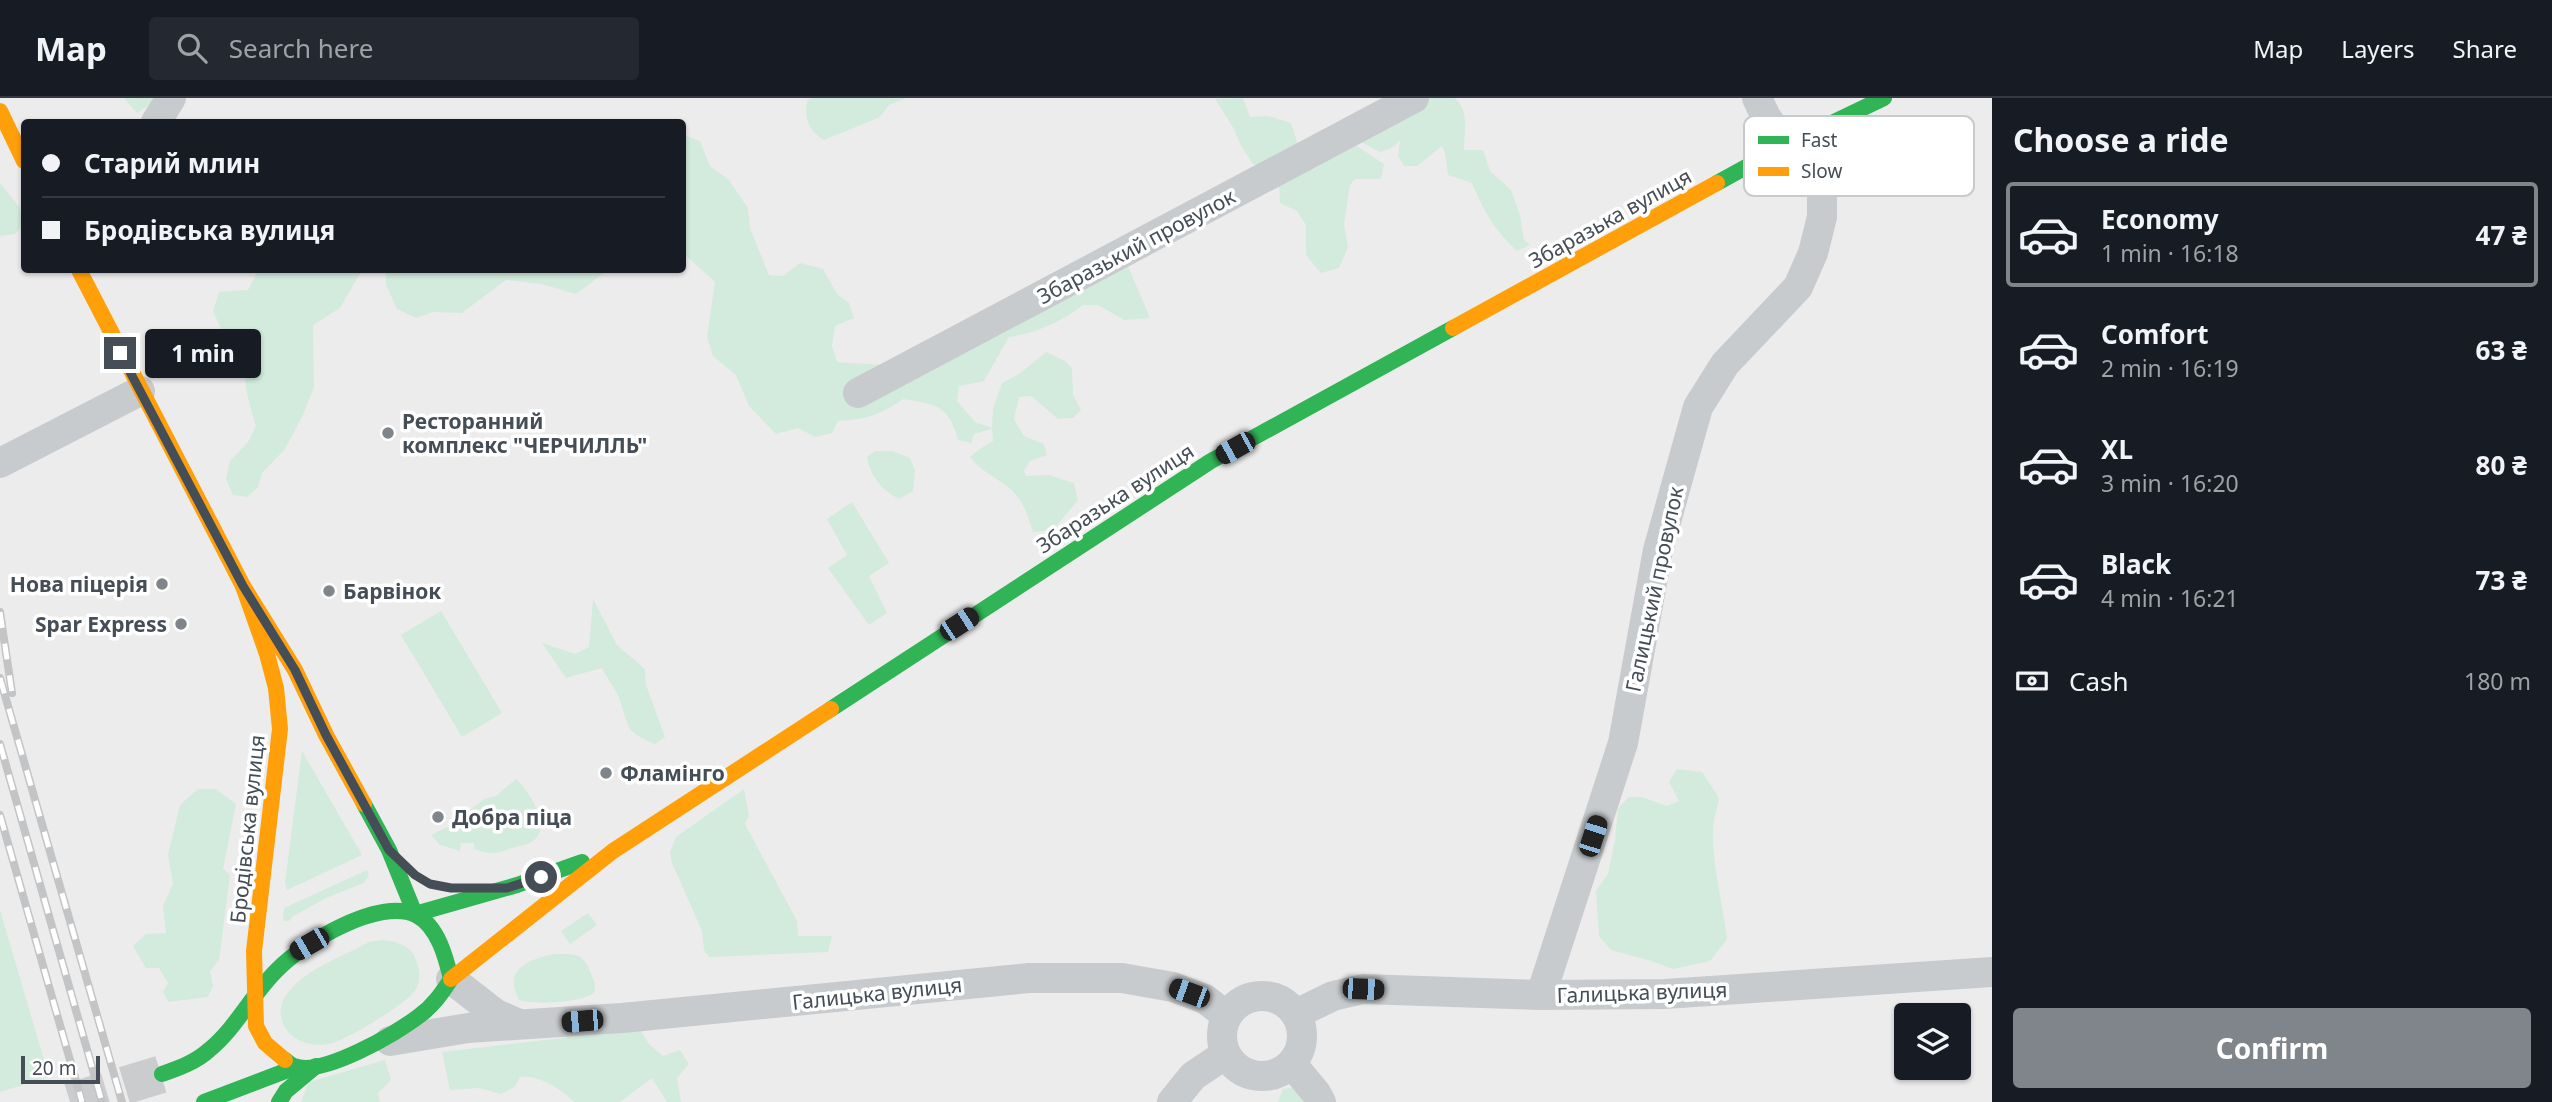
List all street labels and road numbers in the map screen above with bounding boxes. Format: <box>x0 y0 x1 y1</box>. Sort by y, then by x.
street label: Збаразька вулиця <box>1524 162 1696 274</box>
street label: Збаразький провулок <box>1032 182 1240 310</box>
street label: Збаразька вулиця <box>1031 437 1199 559</box>
street label: Галицький провулок <box>1619 484 1689 694</box>
street label: Бродівська вулиця <box>223 733 271 925</box>
street label: Галицька вулиця <box>791 970 963 1016</box>
street label: Галицька вулиця <box>1556 975 1728 1009</box>

